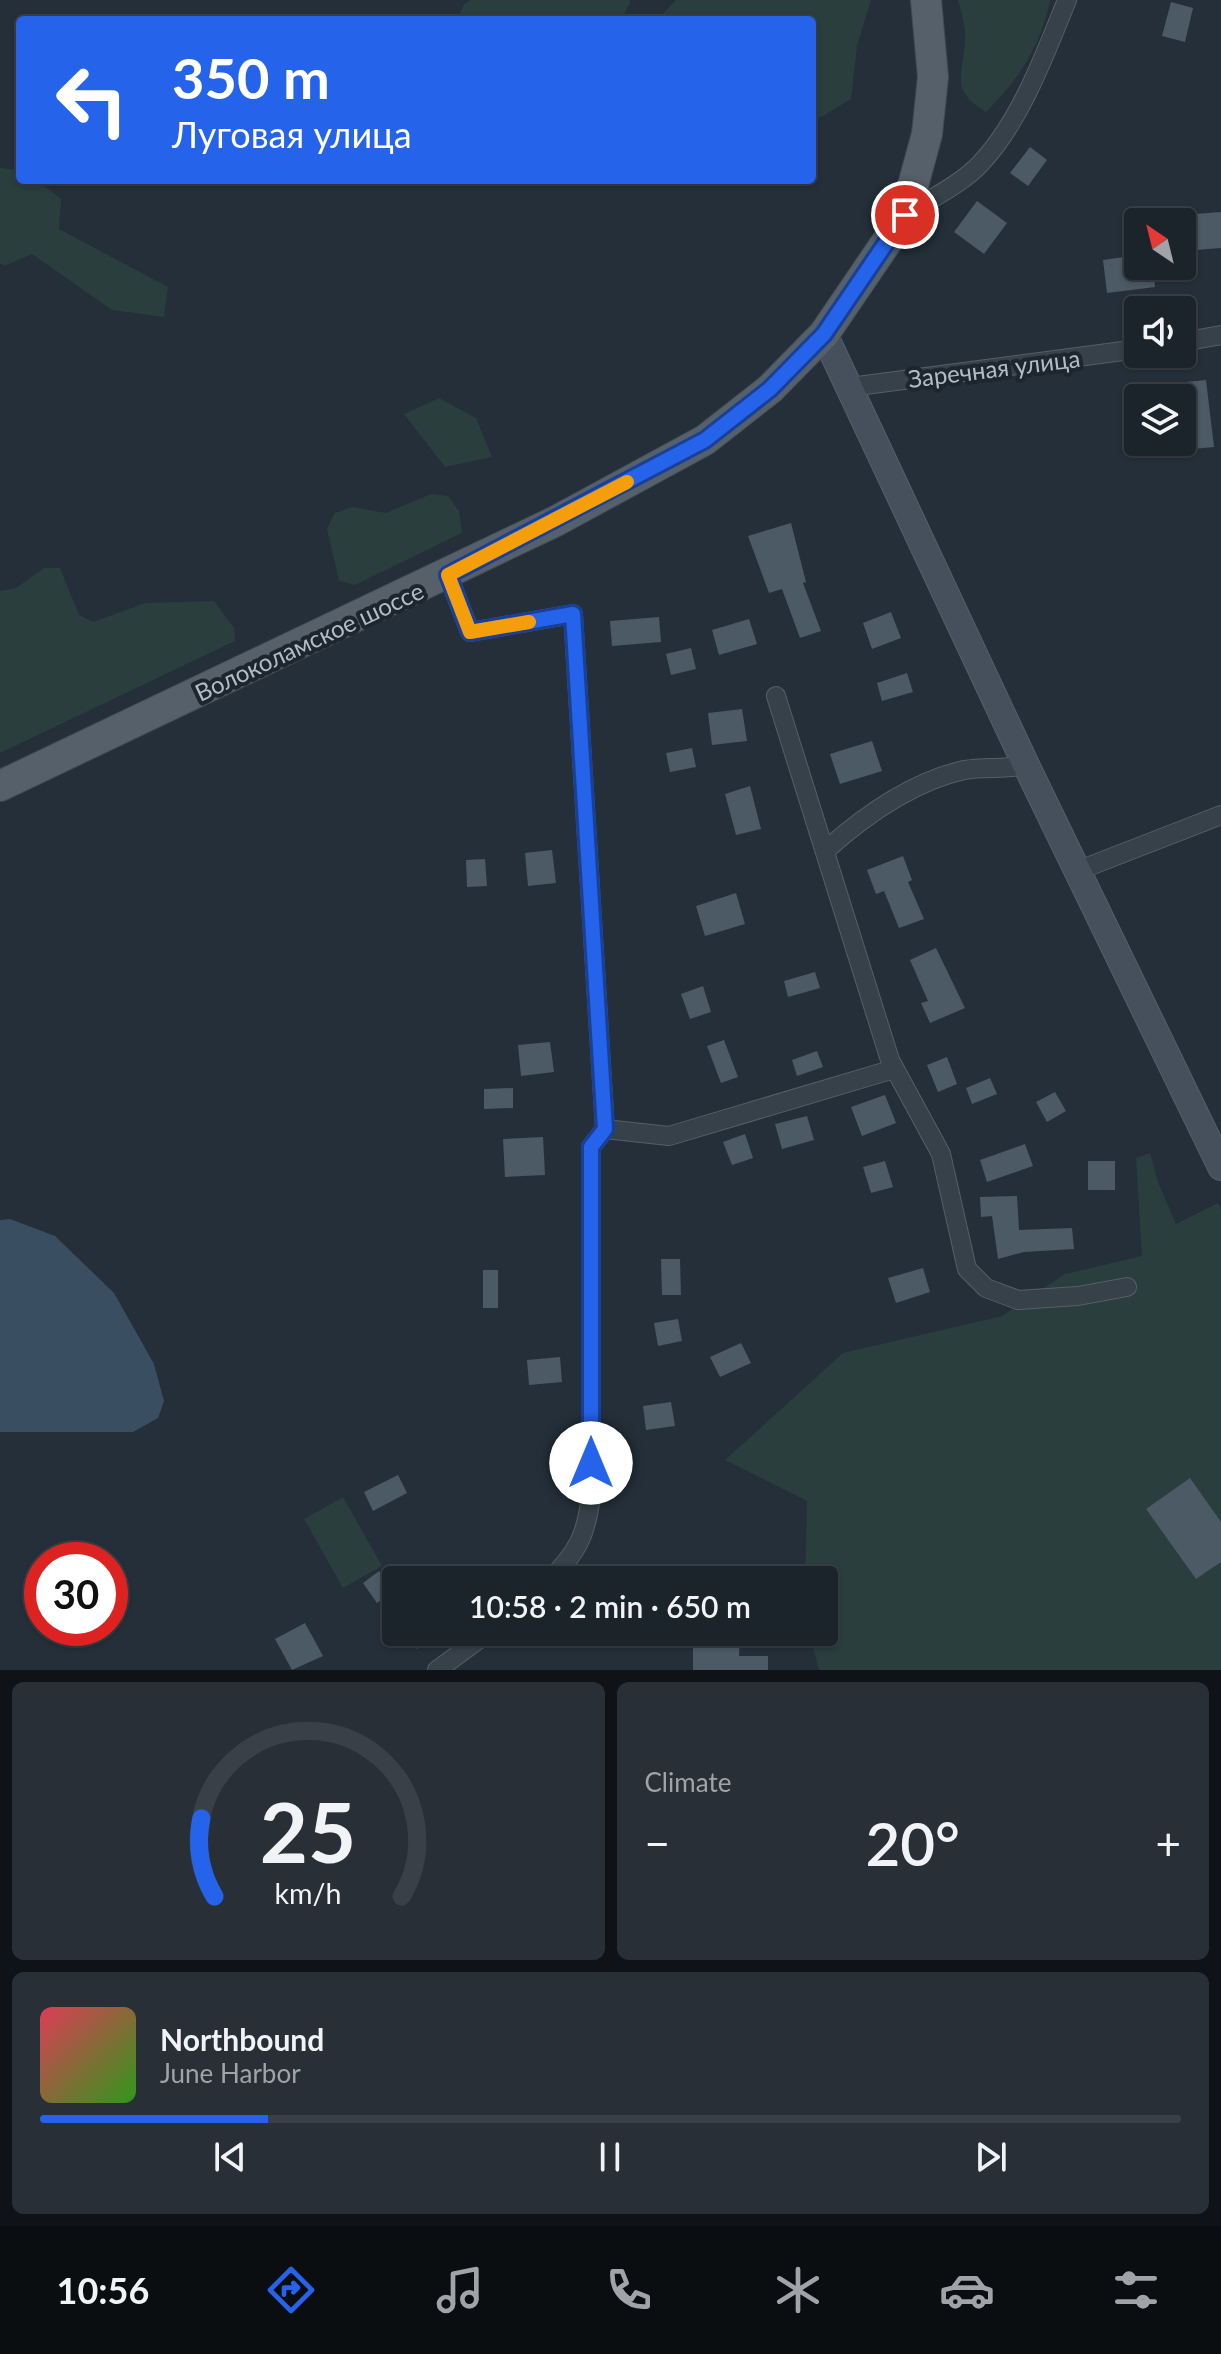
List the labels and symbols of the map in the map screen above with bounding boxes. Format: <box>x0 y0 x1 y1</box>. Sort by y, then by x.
pin <box>871 181 939 249</box>
north arrow <box>1124 208 1196 280</box>
street label: Заречная улица <box>906 343 1082 393</box>
street label: Волоколамское шоссе <box>190 575 428 707</box>
position arrow <box>549 1421 633 1505</box>
speed limit sign: 30 <box>24 1542 128 1646</box>

